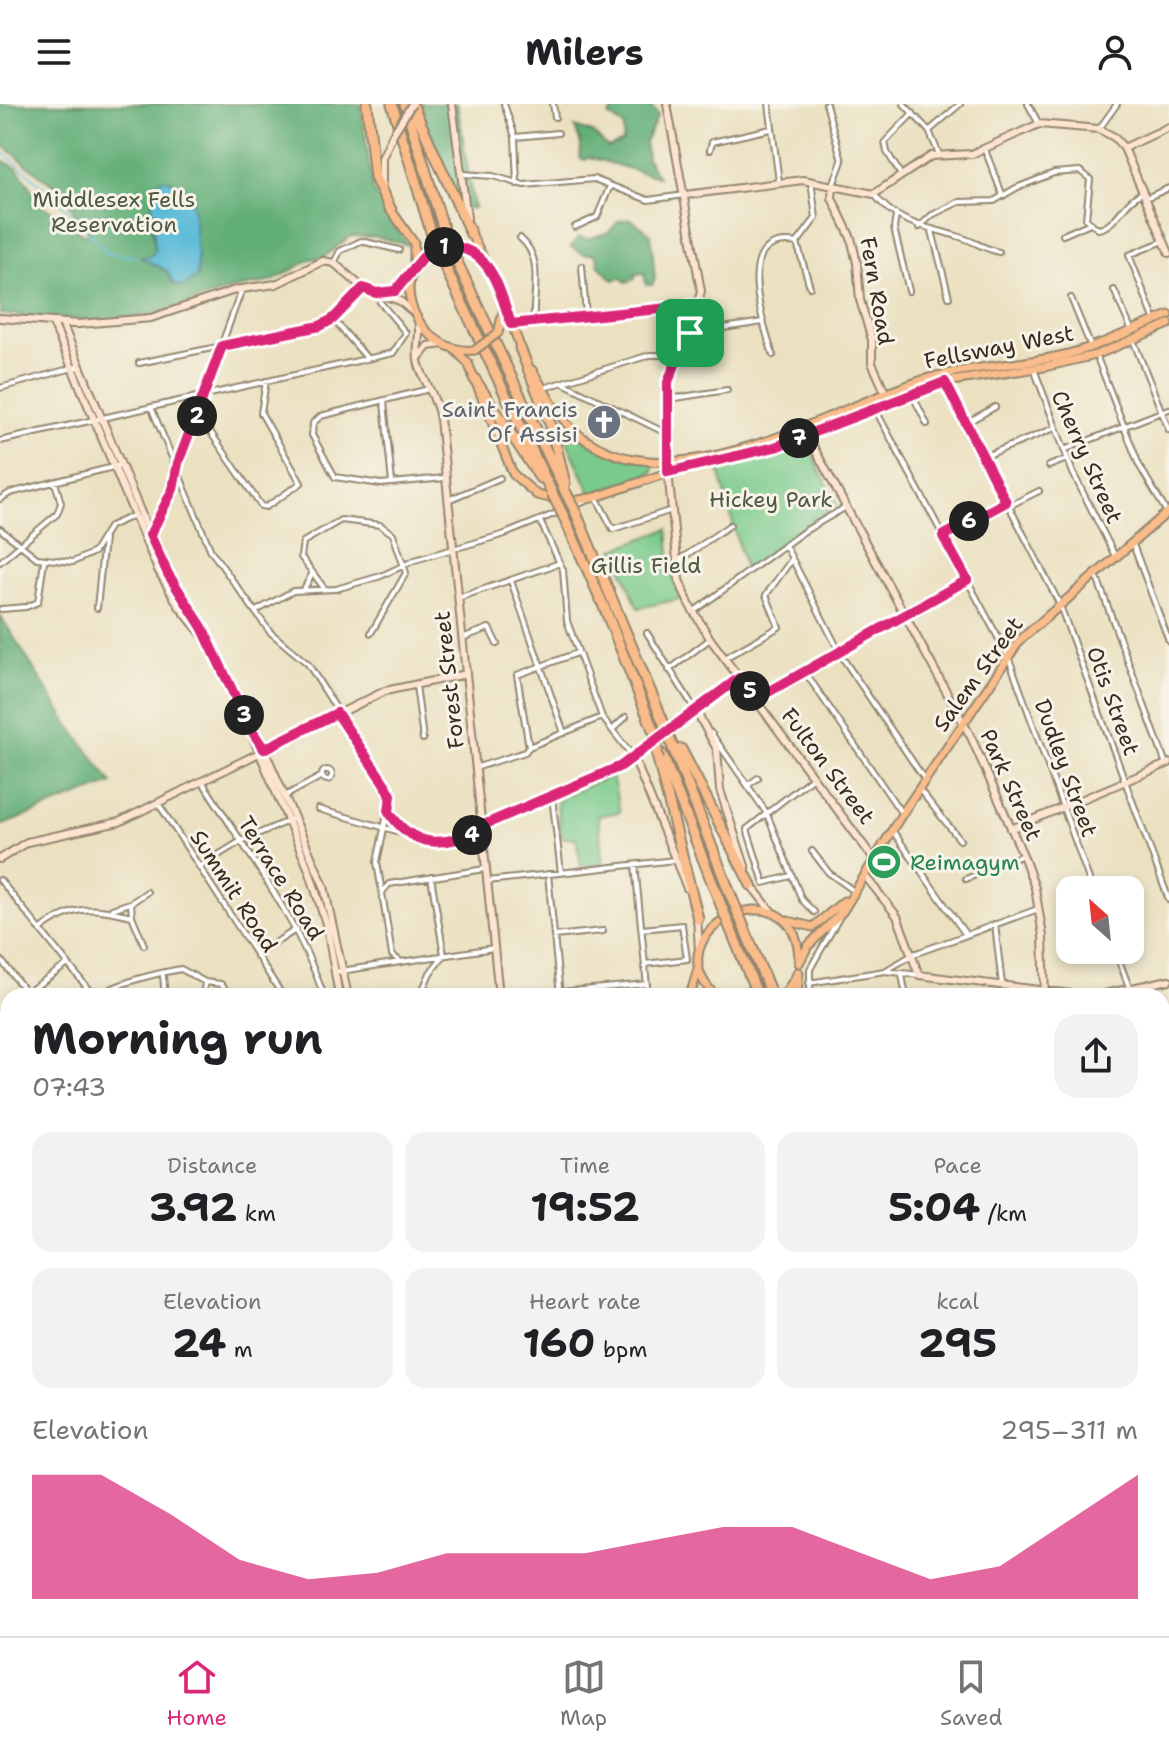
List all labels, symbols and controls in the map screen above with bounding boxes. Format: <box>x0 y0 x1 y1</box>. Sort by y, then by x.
text: Milers <box>525 28 644 77</box>
icon: menu <box>32 30 76 74</box>
icon: person <box>1093 30 1137 74</box>
park label: Middlesex Fells Reservation <box>33 185 195 239</box>
pin: 1 <box>424 227 464 267</box>
text: 1 <box>439 232 449 261</box>
street label: Fern Road <box>853 235 901 347</box>
pin <box>656 299 724 367</box>
icon: arrive <box>668 311 712 355</box>
street label: Fellsway West <box>922 318 1076 376</box>
street label: Cherry Street <box>1045 386 1129 528</box>
place label: Saint Francis Of Assisi <box>442 395 578 449</box>
pin: 2 <box>177 396 217 436</box>
text: 2 <box>189 401 205 430</box>
church icon: Saint Francis Of Assisi <box>585 403 623 441</box>
pin: 7 <box>779 418 819 458</box>
text: 7 <box>791 423 807 452</box>
park label: Hickey Park <box>709 485 833 514</box>
pin: 6 <box>949 501 989 541</box>
text: 6 <box>961 506 977 535</box>
park label: Gillis Field <box>591 551 701 580</box>
street label: Forest Street <box>427 610 471 750</box>
street label: Salem Street <box>926 611 1030 737</box>
street label: Otis Street <box>1080 643 1146 759</box>
pin: 5 <box>730 671 770 711</box>
text: 5 <box>743 676 757 705</box>
pin: 3 <box>224 695 264 735</box>
street label: Dudley Street <box>1028 695 1104 841</box>
text: 3 <box>236 700 252 729</box>
street label: Fulton Street <box>775 702 881 830</box>
street label: Park Street <box>973 725 1049 845</box>
street label: Terrace Road <box>231 810 331 946</box>
pin: 4 <box>452 815 492 855</box>
text: 4 <box>464 820 480 849</box>
street label: Summit Road <box>184 824 284 958</box>
sports icon: Reimagym <box>865 843 903 881</box>
place label: Reimagym <box>910 848 1020 877</box>
north arrow <box>1056 876 1144 964</box>
map controls <box>1056 876 1144 964</box>
text: Morning run <box>32 1009 323 1068</box>
button: share <box>1054 1014 1138 1098</box>
text: 07:43 <box>32 1069 106 1104</box>
text: Distance <box>167 1151 257 1180</box>
text: Time <box>560 1151 610 1180</box>
text: Pace <box>933 1151 982 1180</box>
text: 3.92 <box>149 1180 237 1234</box>
text: 19:52 <box>530 1180 640 1234</box>
text: 5:04 <box>888 1180 980 1234</box>
text: km <box>237 1199 276 1228</box>
text: /km <box>980 1199 1027 1228</box>
text: Elevation <box>163 1287 262 1316</box>
text: Heart rate <box>529 1287 641 1316</box>
text: kcal <box>936 1287 979 1316</box>
text: 24 <box>172 1316 226 1370</box>
text: 160 <box>523 1316 596 1370</box>
text: 295 <box>918 1316 997 1370</box>
text: m <box>226 1335 253 1364</box>
text: bpm <box>596 1335 647 1364</box>
text: Elevation <box>32 1412 148 1447</box>
text: 295–311 m <box>1000 1412 1138 1447</box>
tab: Home <box>166 1655 227 1732</box>
tab: Map <box>560 1655 607 1732</box>
tab: Saved <box>940 1655 1003 1732</box>

